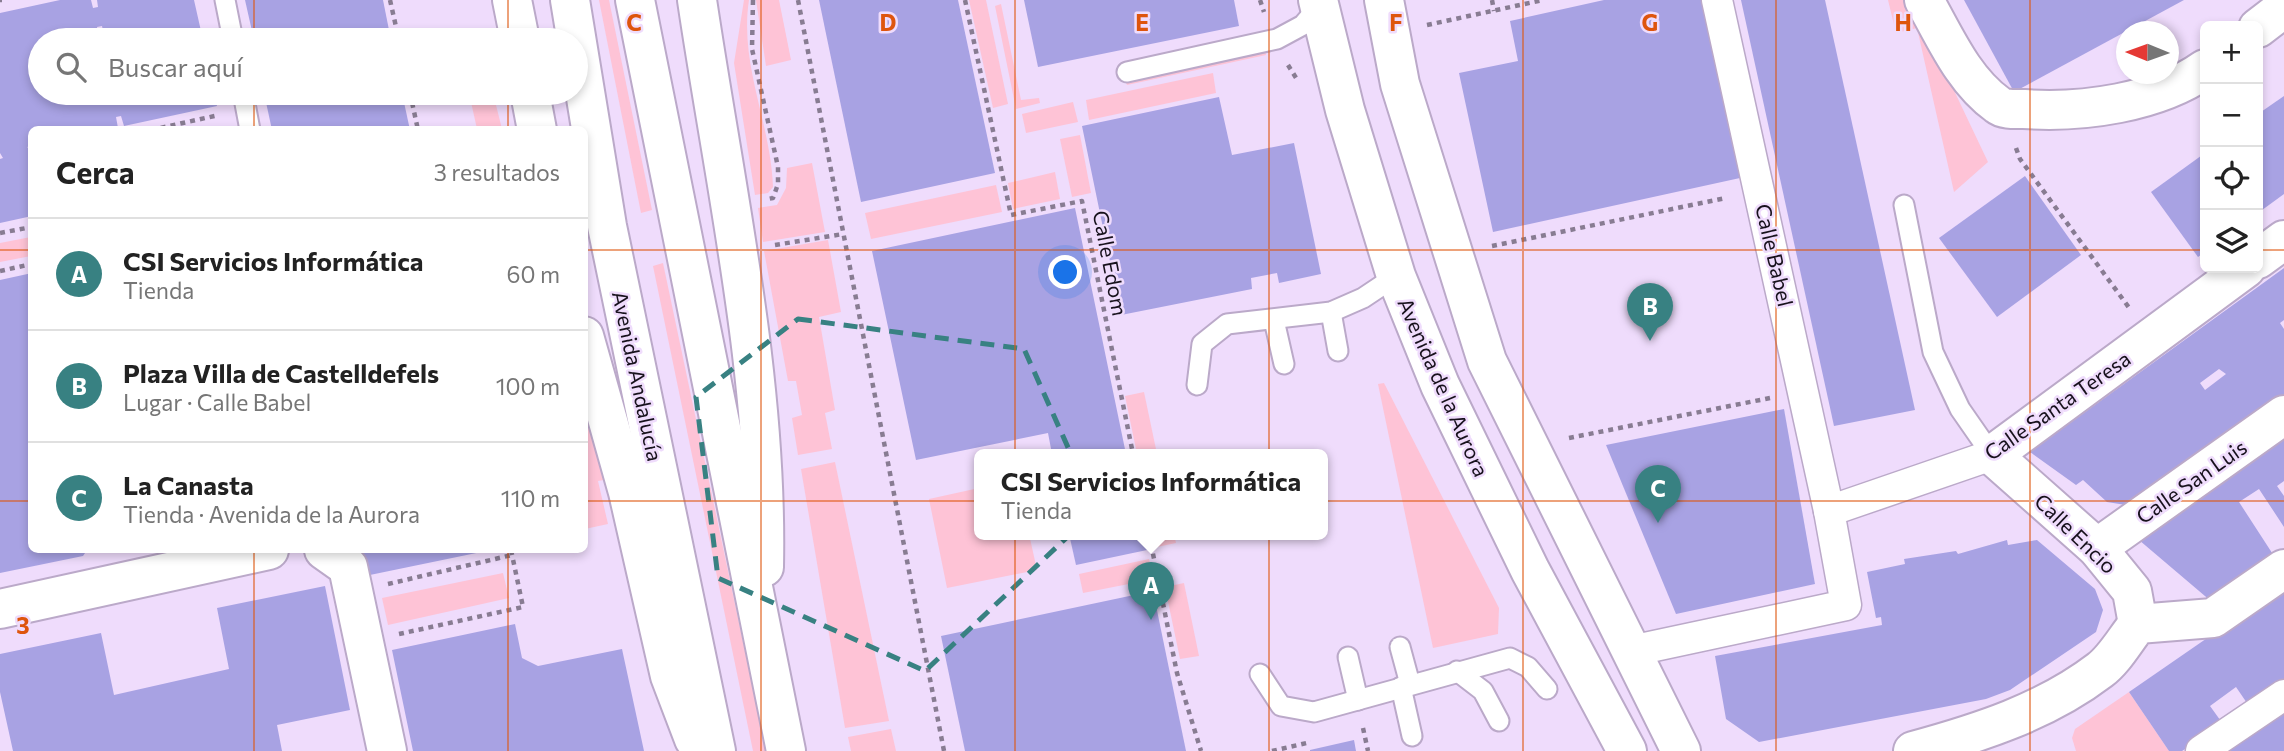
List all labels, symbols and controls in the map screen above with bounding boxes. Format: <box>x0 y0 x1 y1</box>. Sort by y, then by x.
text: C <box>626 8 642 36</box>
text: D <box>880 8 897 36</box>
text: E <box>1135 8 1149 36</box>
text: F <box>1389 8 1403 36</box>
text: G <box>1642 8 1658 36</box>
text: H <box>1894 8 1912 36</box>
north arrow <box>2116 21 2179 84</box>
map controls <box>2200 21 2263 273</box>
button: + <box>2200 21 2263 84</box>
search box <box>28 28 588 105</box>
icon: search <box>52 48 90 86</box>
text: Buscar aquí <box>108 51 243 82</box>
button: − <box>2200 84 2263 147</box>
button: locate <box>2200 147 2263 210</box>
text: Cerca <box>56 153 135 190</box>
text: 3 resultados <box>434 158 560 186</box>
street label: Calle Babel <box>1751 201 1799 309</box>
street label: Calle Edom <box>1089 208 1133 318</box>
button: layers <box>2200 210 2263 273</box>
text: CSI Servicios Informática <box>123 245 424 276</box>
your location <box>1048 255 1082 289</box>
text: A <box>71 260 87 288</box>
text: 60 m <box>507 260 560 288</box>
text: Tienda <box>123 276 194 304</box>
pin: B <box>1627 283 1673 341</box>
street label: Avenida Andalucía <box>608 289 668 463</box>
street label: Avenida de la Aurora <box>1393 294 1495 480</box>
street label: Calle Santa Teresa <box>1979 345 2135 465</box>
text: Plaza Villa de Castelldefels <box>123 357 439 388</box>
text: B <box>71 372 87 400</box>
text: 100 m <box>496 372 560 400</box>
text: Lugar · Calle Babel <box>123 388 311 416</box>
street label: Calle San Luis <box>2131 434 2251 528</box>
popup <box>974 449 1328 540</box>
text: CSI Servicios Informática <box>1001 465 1301 496</box>
pin: C <box>1635 465 1681 523</box>
text: La Canasta <box>123 469 254 500</box>
text: C <box>71 484 87 512</box>
text: 110 m <box>501 484 560 512</box>
street label: Calle Encio <box>2030 488 2122 578</box>
text: Tienda <box>1001 496 1072 524</box>
text: Tienda · Avenida de la Aurora <box>123 500 420 528</box>
pin: A <box>1128 562 1174 620</box>
text: 3 <box>16 611 30 639</box>

